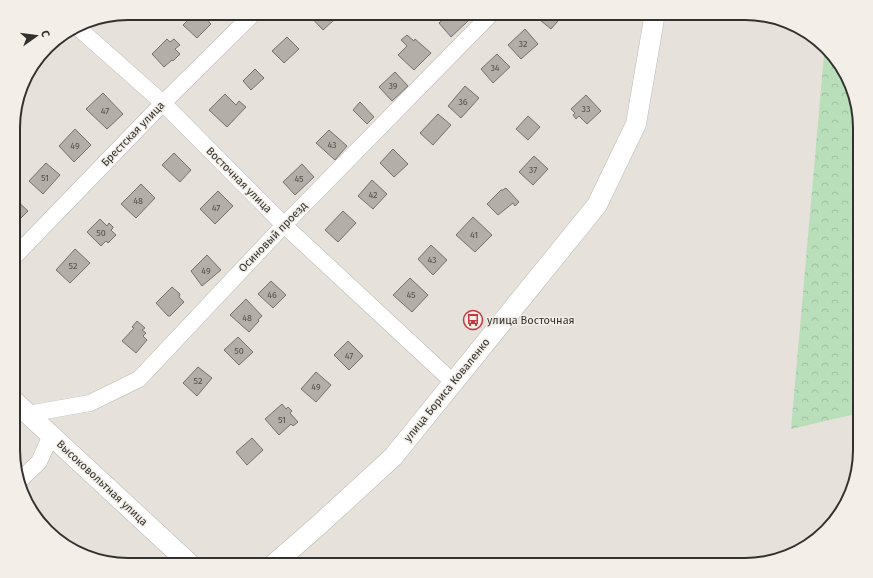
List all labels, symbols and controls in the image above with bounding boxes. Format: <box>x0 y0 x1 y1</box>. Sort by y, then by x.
north arrow <box>16 16 56 56</box>
text: С <box>38 29 52 39</box>
house number: 32 <box>519 39 527 49</box>
house number: 34 <box>490 63 500 73</box>
house number: 39 <box>388 81 398 91</box>
house number: 36 <box>458 97 468 107</box>
street label: Брестская улица <box>99 99 167 169</box>
house number: 33 <box>582 104 590 114</box>
house number: 47 <box>101 106 109 116</box>
house number: 43 <box>327 140 337 150</box>
house number: 49 <box>70 141 80 151</box>
street label: Восточная улица <box>203 144 275 216</box>
house number: 37 <box>529 165 537 175</box>
house number: 51 <box>41 173 49 183</box>
house number: 45 <box>294 174 304 184</box>
house number: 42 <box>368 190 378 200</box>
house number: 48 <box>133 196 143 206</box>
street label: Осиновый проезд <box>236 199 310 275</box>
house number: 47 <box>212 203 220 213</box>
house number: 50 <box>96 228 106 238</box>
house number: 41 <box>470 230 478 240</box>
house number: 43 <box>427 255 437 265</box>
house number: 52 <box>69 261 77 271</box>
house number: 49 <box>201 266 211 276</box>
house number: 46 <box>267 290 277 300</box>
house number: 45 <box>406 290 416 300</box>
bus stop icon: улица Восточная <box>462 309 484 331</box>
house number: 48 <box>242 313 252 323</box>
place label: улица Восточная <box>487 314 575 327</box>
street label: улица Бориса Коваленко <box>401 336 493 444</box>
house number: 50 <box>234 346 244 356</box>
house number: 47 <box>345 351 353 361</box>
house number: 52 <box>194 376 202 386</box>
house number: 49 <box>311 382 321 392</box>
house number: 51 <box>278 415 286 425</box>
street label: Высоковольтная улица <box>54 438 150 528</box>

